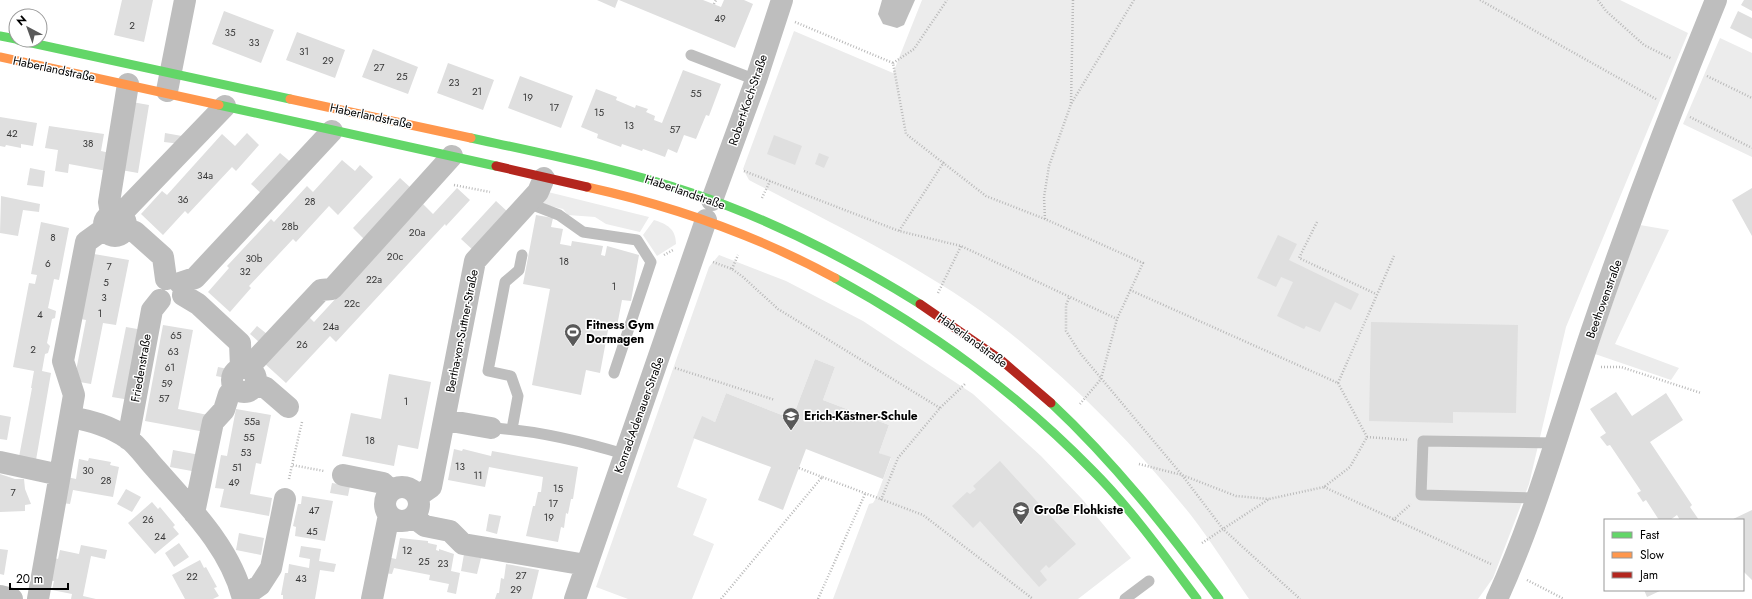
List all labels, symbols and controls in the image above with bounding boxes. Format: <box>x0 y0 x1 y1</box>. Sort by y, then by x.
north arrow <box>8 8 48 48</box>
house number: 49 <box>714 11 726 26</box>
text: N <box>13 12 30 29</box>
house number: 2 <box>129 18 135 33</box>
house number: 35 <box>224 25 236 40</box>
house number: 33 <box>249 35 260 50</box>
house number: 31 <box>299 44 309 59</box>
street label: Haberlandstraße <box>11 51 97 87</box>
street label: Robert-Koch-Straße <box>724 52 772 148</box>
house number: 29 <box>322 53 334 68</box>
house number: 27 <box>374 60 385 75</box>
house number: 25 <box>396 69 408 84</box>
house number: 23 <box>448 75 460 90</box>
house number: 21 <box>472 84 482 99</box>
house number: 55 <box>690 86 702 101</box>
house number: 19 <box>523 90 533 105</box>
street label: Haberlandstraße <box>328 98 414 134</box>
house number: 17 <box>549 100 560 115</box>
house number: 15 <box>594 105 604 120</box>
house number: 13 <box>624 118 635 133</box>
house number: 57 <box>670 122 681 137</box>
house number: 42 <box>6 126 18 141</box>
house number: 38 <box>83 136 93 151</box>
house number: 34a <box>197 168 213 183</box>
street label: Haberlandstraße <box>642 170 728 214</box>
house number: 36 <box>177 192 189 207</box>
house number: 28 <box>304 194 316 209</box>
house number: 28b <box>282 219 299 234</box>
house number: 20a <box>409 225 425 240</box>
house number: 8 <box>50 230 56 245</box>
house number: 20c <box>387 249 403 264</box>
house number: 30b <box>245 251 263 266</box>
house number: 18 <box>559 254 569 269</box>
house number: 6 <box>45 256 51 271</box>
street label: Beethovenstraße <box>1581 257 1627 341</box>
house number: 7 <box>106 259 112 274</box>
house number: 32 <box>239 264 251 279</box>
street label: Bertha-von-Suttner-Straße <box>441 268 483 394</box>
house number: 22a <box>366 272 382 287</box>
house number: 5 <box>103 275 109 290</box>
house number: 1 <box>612 279 616 294</box>
house number: 3 <box>101 290 107 305</box>
house number: 22c <box>344 296 360 311</box>
house number: 1 <box>98 306 102 321</box>
house number: 4 <box>37 307 43 322</box>
street label: Haberlandstraße <box>933 308 1011 372</box>
place label: Fitness Gym Dormagen <box>586 316 654 348</box>
house number: 24a <box>323 319 339 334</box>
sports icon: Fitness Gym Dormagen <box>563 322 583 347</box>
house number: 65 <box>170 328 182 343</box>
street label: Friedenstraße <box>126 332 156 404</box>
house number: 26 <box>296 337 308 352</box>
house number: 2 <box>30 342 36 357</box>
house number: 63 <box>167 344 179 359</box>
street label: Konrad-Adenauer-Straße <box>610 354 668 476</box>
house number: 61 <box>165 360 175 375</box>
house number: 59 <box>161 376 173 391</box>
house number: 57 <box>159 391 170 406</box>
house number: 1 <box>404 394 408 409</box>
school or university icon: Erich-Kästner-Schule <box>781 406 801 431</box>
place label: Erich-Kästner-Schule <box>804 407 918 425</box>
house number: 55a <box>244 414 260 429</box>
house number: 55 <box>243 430 255 445</box>
house number: 18 <box>365 433 375 448</box>
house number: 53 <box>240 445 252 460</box>
house number: 13 <box>455 459 466 474</box>
house number: 51 <box>232 460 242 475</box>
house number: 30 <box>82 463 94 478</box>
house number: 11 <box>474 468 483 483</box>
house number: 28 <box>100 473 112 488</box>
house number: 49 <box>228 475 240 490</box>
house number: 15 <box>553 481 563 496</box>
house number: 7 <box>10 485 16 500</box>
house number: 17 <box>548 496 559 511</box>
school or university icon: Große Flohkiste <box>1011 500 1031 525</box>
place label: Große Flohkiste <box>1034 501 1124 519</box>
house number: 47 <box>308 503 320 518</box>
house number: 19 <box>544 510 554 525</box>
house number: 26 <box>142 512 154 527</box>
legend <box>1604 519 1744 591</box>
house number: 45 <box>306 524 318 539</box>
text: Fast <box>1640 526 1659 544</box>
house number: 24 <box>154 529 166 544</box>
house number: 12 <box>402 543 412 558</box>
text: Slow <box>1640 546 1665 564</box>
house number: 25 <box>418 554 430 569</box>
house number: 23 <box>437 556 449 571</box>
scale bar <box>10 565 68 591</box>
text: Jam <box>1638 566 1658 584</box>
house number: 27 <box>516 568 527 583</box>
house number: 22 <box>186 569 198 584</box>
text: 20 m <box>16 570 43 588</box>
house number: 43 <box>295 571 307 586</box>
house number: 29 <box>510 582 522 597</box>

